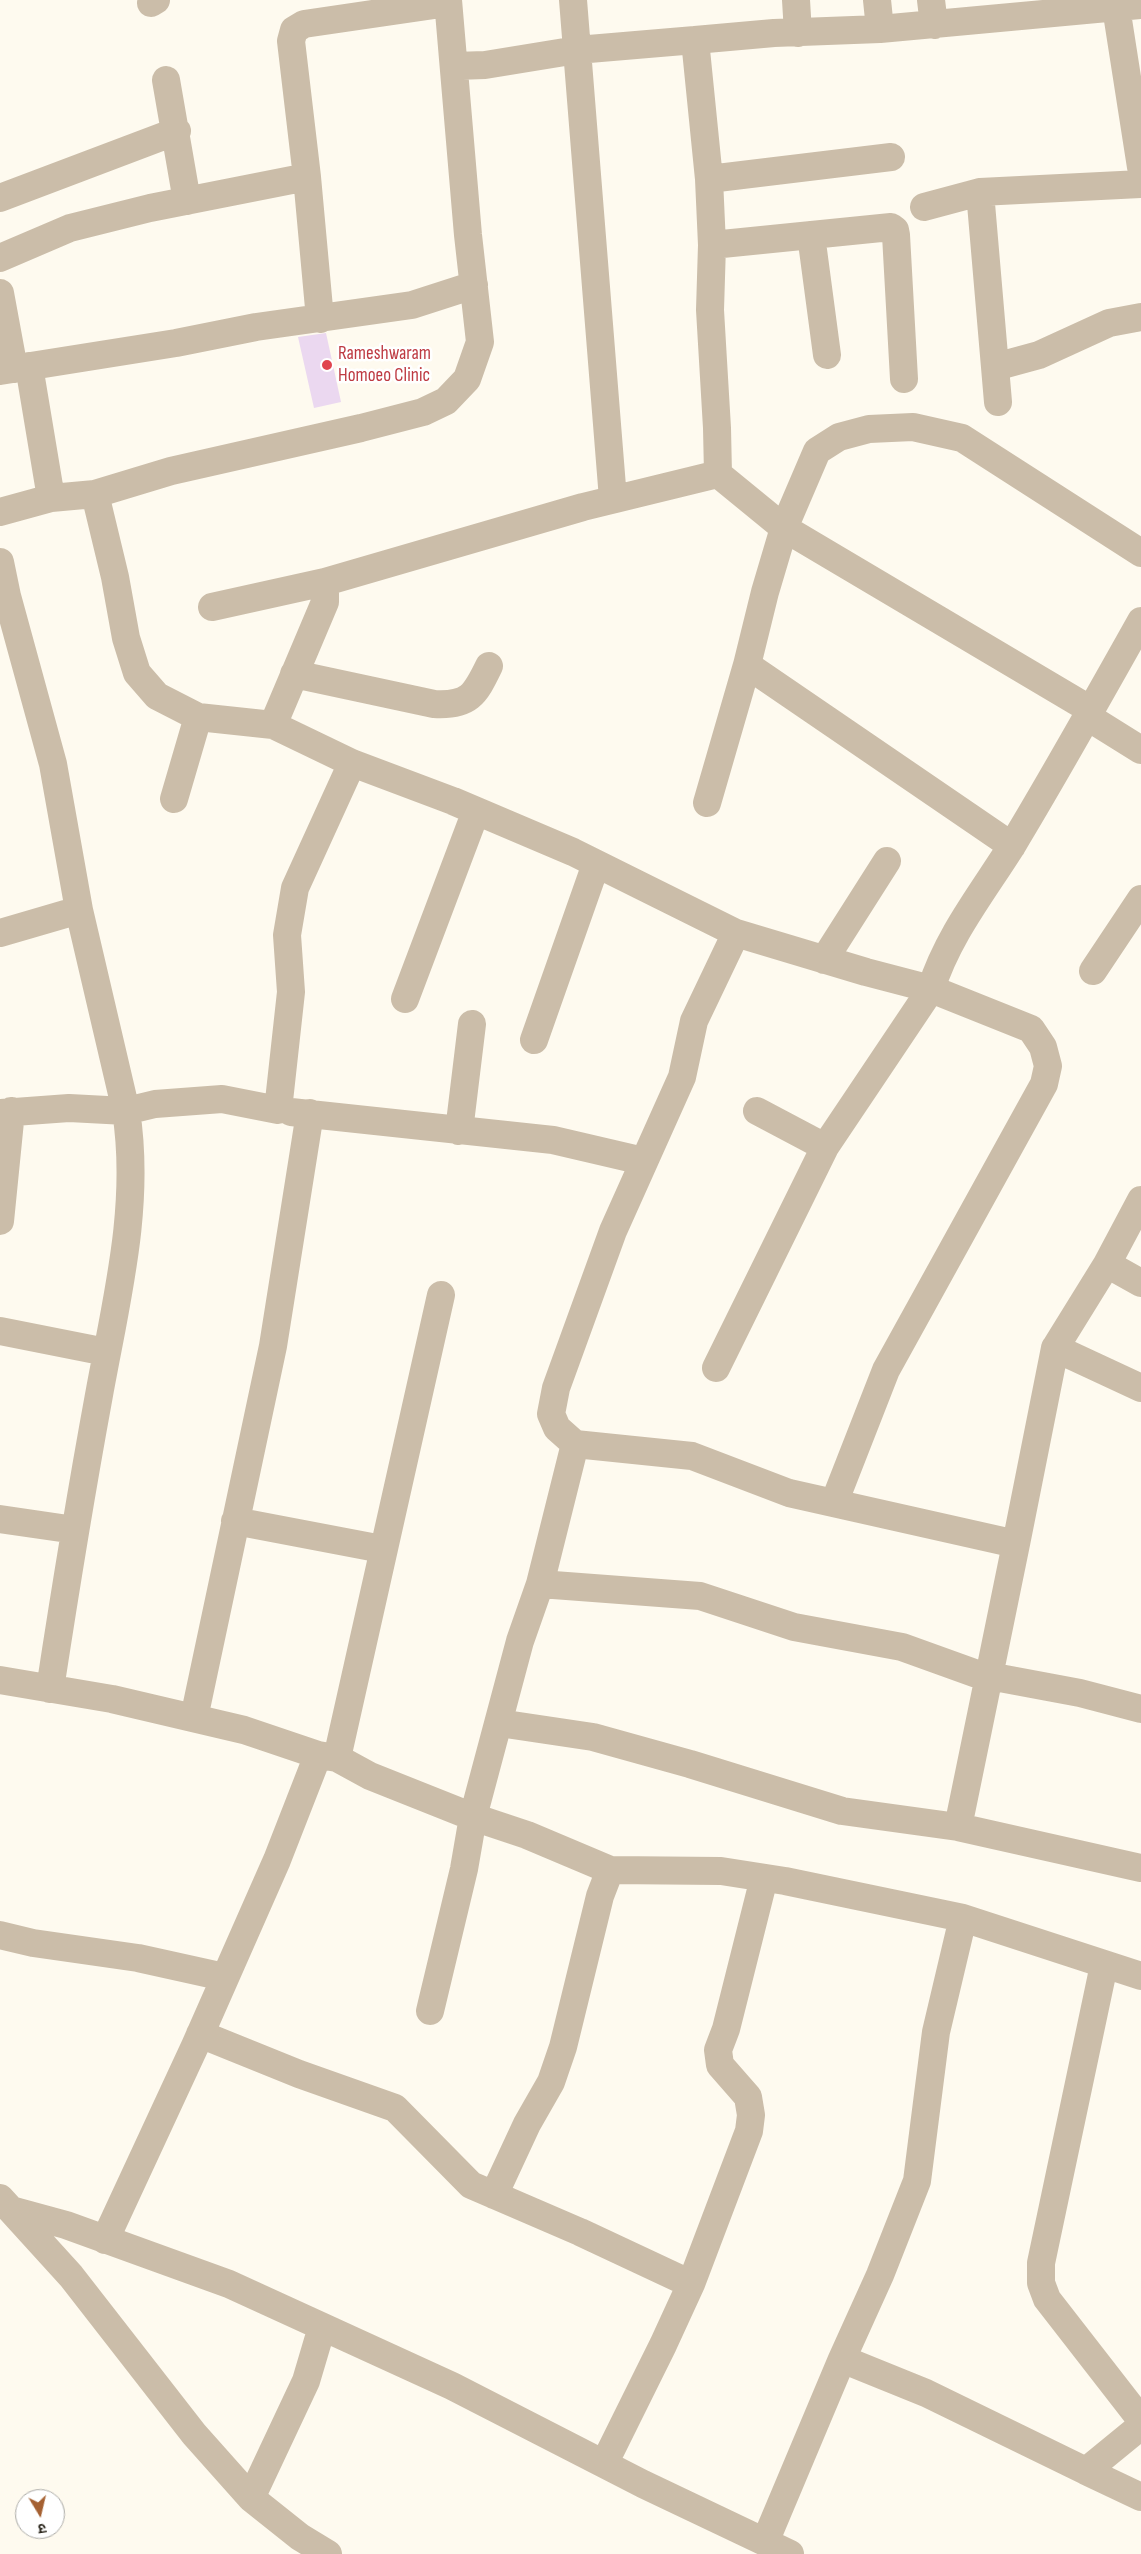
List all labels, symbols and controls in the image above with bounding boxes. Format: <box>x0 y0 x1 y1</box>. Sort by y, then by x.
place label: Rameshwaram Homoeo Clinic <box>338 343 431 387</box>
marker: Rameshwaram Homoeo Clinic <box>320 358 334 372</box>
north arrow <box>15 2489 65 2539</box>
text: उ <box>37 2519 48 2537</box>

